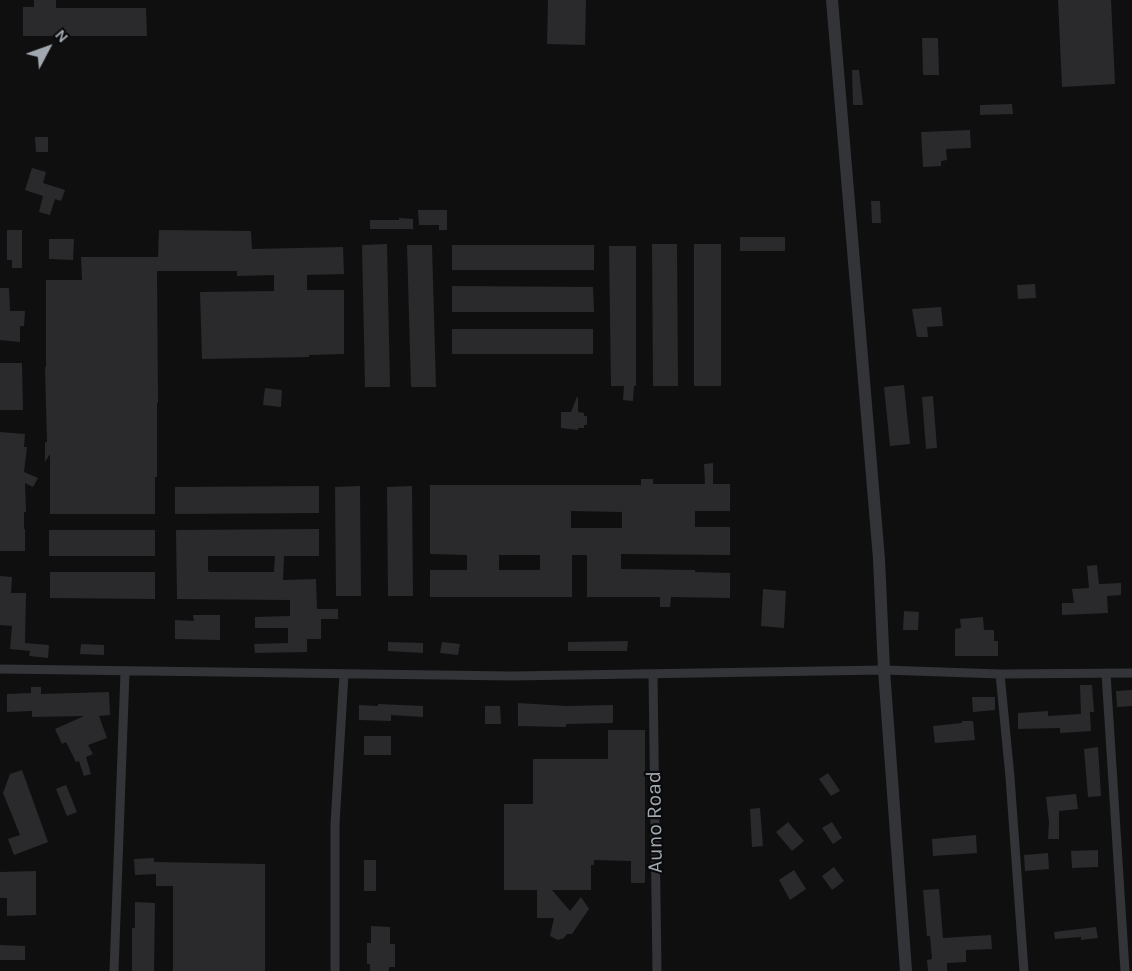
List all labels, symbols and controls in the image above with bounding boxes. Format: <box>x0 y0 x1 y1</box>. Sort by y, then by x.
north arrow <box>18 18 78 78</box>
text: N <box>51 25 73 46</box>
street label: Auno Road <box>642 771 668 873</box>

